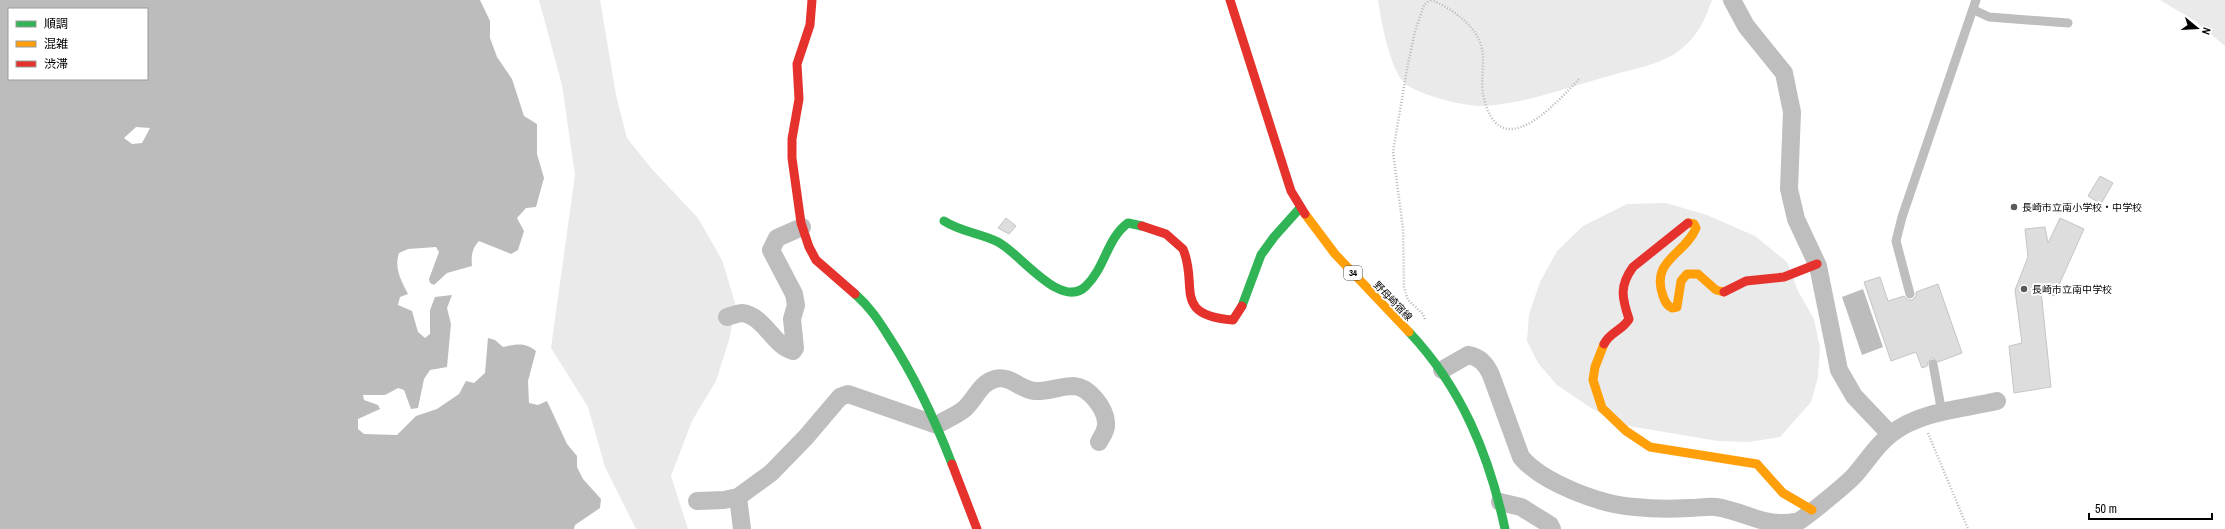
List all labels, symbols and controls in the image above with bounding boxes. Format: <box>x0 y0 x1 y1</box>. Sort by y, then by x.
legend <box>8 8 148 80</box>
north arrow <box>2177 8 2217 48</box>
text: 順調 <box>44 16 68 32</box>
text: N <box>2199 26 2214 36</box>
text: 混雑 <box>44 36 68 52</box>
text: 渋滞 <box>44 56 68 72</box>
place label: 長崎市立南小学校・中学校 <box>2022 201 2142 214</box>
marker: 長崎市立南小学校・中学校 <box>2009 202 2019 212</box>
road number: 34 <box>1344 266 1362 280</box>
street label: 野母崎宿線 <box>1371 279 1415 323</box>
place label: 長崎市立南中学校 <box>2032 283 2112 296</box>
marker: 長崎市立南中学校 <box>2019 284 2029 294</box>
scale bar <box>2089 495 2212 521</box>
text: 50 m <box>2095 501 2117 517</box>

